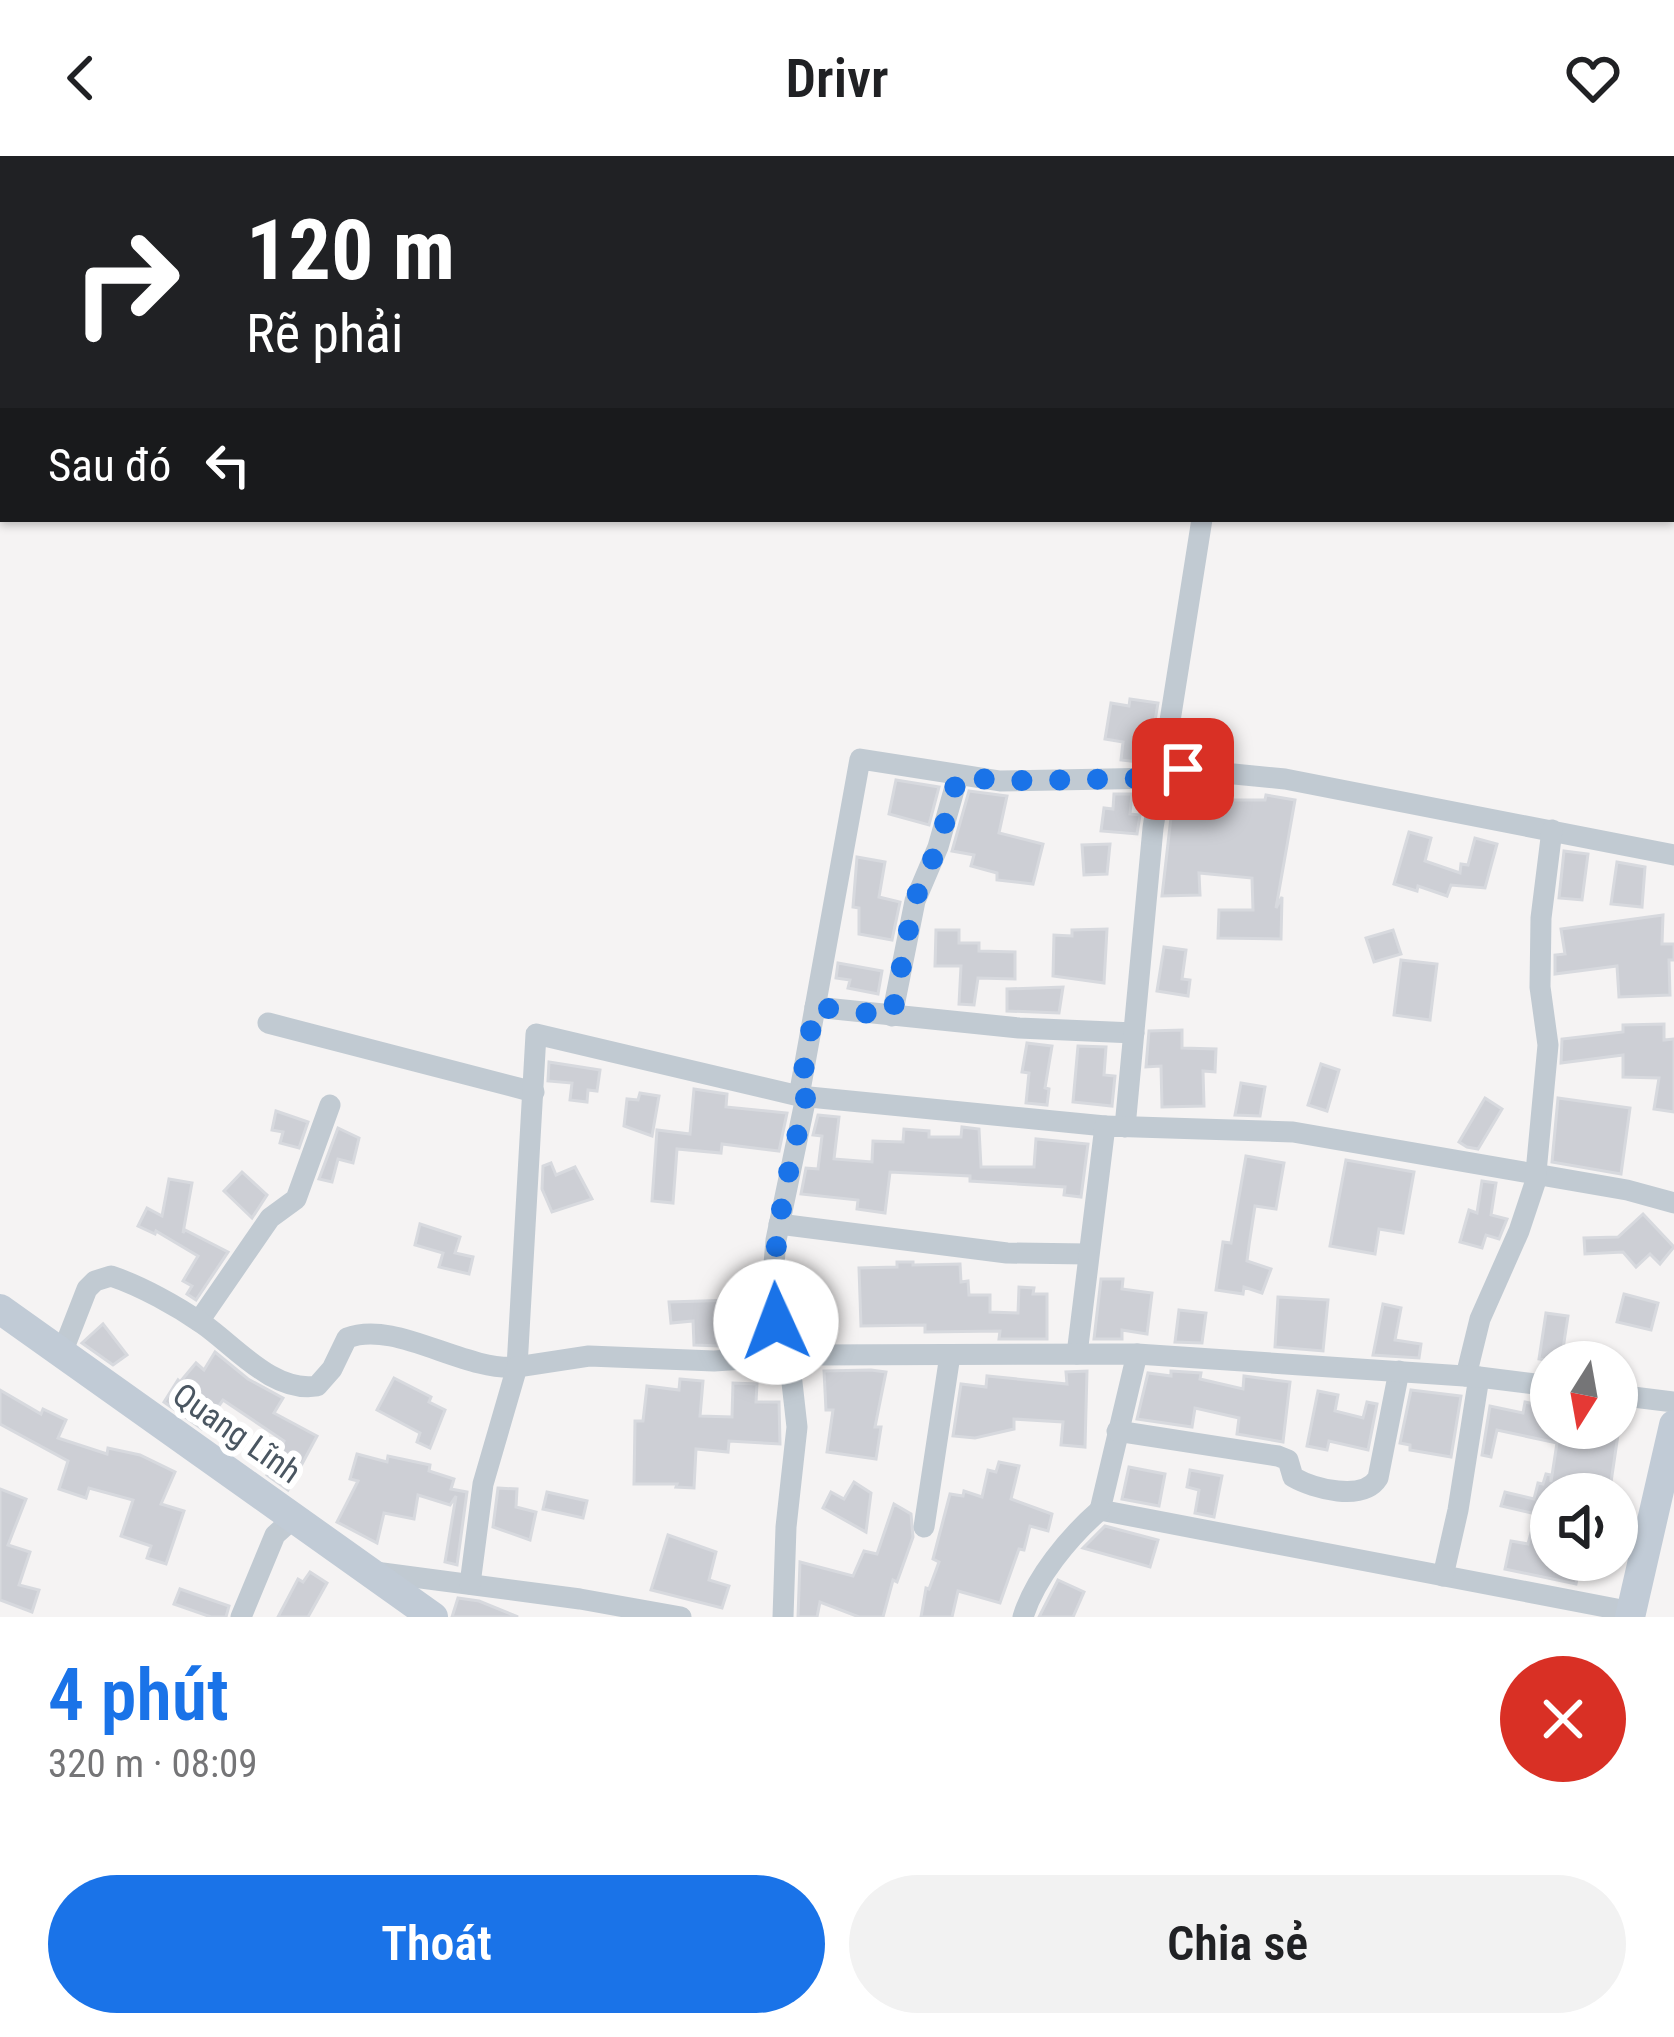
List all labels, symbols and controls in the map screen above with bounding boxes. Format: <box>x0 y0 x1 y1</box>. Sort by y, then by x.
icon: back <box>48 45 114 111</box>
icon: heart <box>1560 45 1626 111</box>
text: Drivr <box>786 47 888 110</box>
text: 120 m <box>246 201 455 300</box>
icon: right <box>48 204 204 360</box>
text: Rẽ phải <box>246 302 403 365</box>
icon: left <box>195 432 261 498</box>
text: Sau đó <box>48 439 171 492</box>
pin <box>1132 718 1234 820</box>
icon: arrive <box>1150 736 1216 802</box>
position arrow <box>713 1259 839 1385</box>
north arrow <box>1530 1341 1638 1449</box>
map controls <box>1530 1341 1638 1581</box>
street label: Quang Lĩnh <box>166 1375 308 1491</box>
button: sound <box>1530 1473 1638 1581</box>
text: 4 phút <box>48 1653 229 1738</box>
button: close <box>1500 1656 1626 1782</box>
text: 320 m · 08:09 <box>48 1741 258 1787</box>
button: Thoát <box>48 1875 825 2013</box>
button: Chia sẻ <box>849 1875 1626 2013</box>

